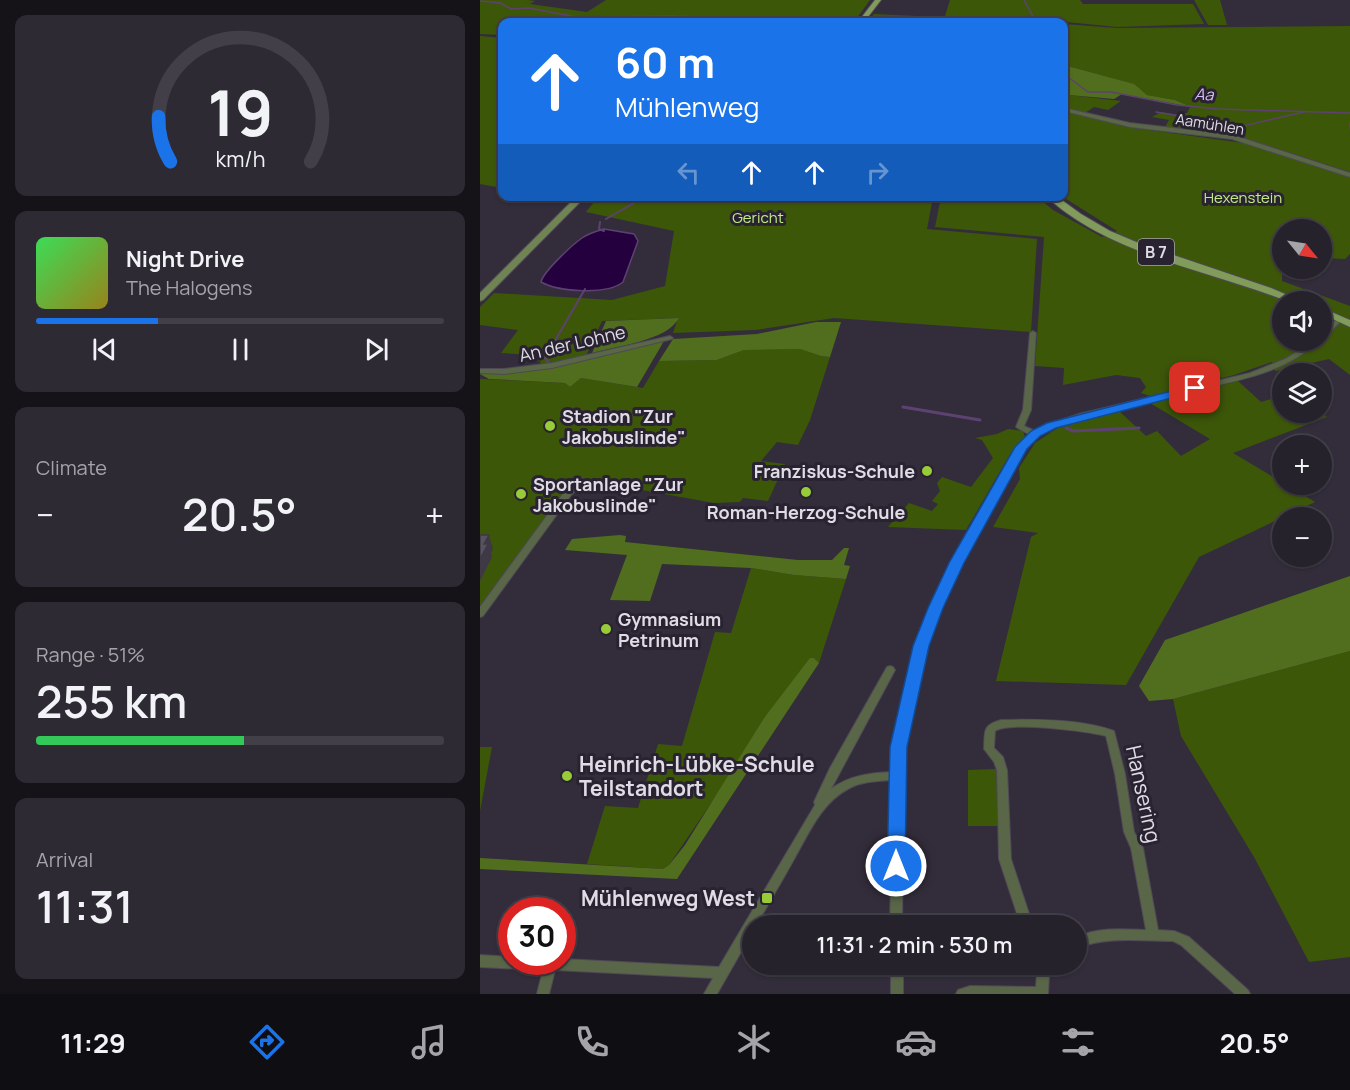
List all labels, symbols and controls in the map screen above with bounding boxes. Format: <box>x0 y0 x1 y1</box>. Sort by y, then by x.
text: 60 m <box>615 33 715 91</box>
icon: ahead <box>516 42 594 120</box>
text: 19 <box>207 70 273 156</box>
water label: Aa <box>1194 83 1215 106</box>
text: Mühlenweg <box>615 88 759 125</box>
street label: Aamühlen <box>1174 108 1246 140</box>
text: km/h <box>215 145 265 174</box>
icon: left <box>672 156 705 189</box>
icon: ahead <box>735 156 768 189</box>
icon: ahead <box>798 156 831 189</box>
icon: right <box>861 156 894 189</box>
park label: Hexenstein <box>1204 187 1282 208</box>
park label: Gericht <box>732 207 784 228</box>
north arrow <box>1272 219 1332 279</box>
map controls <box>1272 219 1332 567</box>
road number: B 7 <box>1138 239 1174 265</box>
text: Night Drive <box>126 244 245 274</box>
text: The Halogens <box>126 274 252 301</box>
button: sound <box>1272 291 1332 351</box>
street label: An der Lohne <box>516 319 628 367</box>
icon: previous <box>88 333 121 366</box>
icon: pause <box>224 333 257 366</box>
icon: next <box>360 333 393 366</box>
pin <box>1169 362 1220 413</box>
button: layers <box>1272 363 1332 423</box>
icon: arrive <box>1178 371 1211 404</box>
place label: Stadion "Zur Jakobuslinde" <box>562 404 686 449</box>
marker: Stadion "Zur Jakobuslinde" <box>543 419 557 433</box>
button: + <box>1272 435 1332 495</box>
text: Climate <box>36 454 107 481</box>
place label: Franziskus-Schule <box>754 459 915 483</box>
marker: Franziskus-Schule <box>920 464 934 478</box>
place label: Sportanlage "Zur Jakobuslinde" <box>533 472 683 517</box>
text: 20.5° <box>182 483 297 545</box>
marker: Roman-Herzog-Schule <box>799 485 813 499</box>
marker: Sportanlage "Zur Jakobuslinde" <box>514 487 528 501</box>
text: − <box>36 492 54 537</box>
text: + <box>425 492 444 537</box>
place label: Roman-Herzog-Schule <box>707 500 905 524</box>
button: − <box>1272 507 1332 567</box>
place label: Gymnasium Petrinum <box>618 607 721 652</box>
marker: Gymnasium Petrinum <box>599 622 613 636</box>
text: Range · 51% <box>36 641 145 668</box>
text: 255 km <box>36 670 187 732</box>
street label: Hansering <box>1120 743 1168 845</box>
place label: Heinrich-Lübke-Schule Teilstandort <box>579 750 815 802</box>
marker: Heinrich-Lübke-Schule Teilstandort <box>560 769 574 783</box>
position arrow <box>864 834 928 898</box>
text: Arrival <box>36 846 93 873</box>
text: 11:31 <box>36 875 133 937</box>
place label: Mühlenweg West <box>581 884 755 912</box>
marker: Mühlenweg West <box>760 891 774 905</box>
speed limit sign: 30 <box>498 897 576 975</box>
text: 11:31 · 2 min · 530 m <box>817 930 1012 960</box>
icon: directions <box>246 1021 288 1063</box>
icon: music <box>408 1021 450 1063</box>
icon: phone <box>571 1021 613 1063</box>
icon: climate <box>733 1021 775 1063</box>
icon: car <box>895 1021 937 1063</box>
icon: filters <box>1057 1021 1099 1063</box>
text: 11:29 <box>60 1024 126 1061</box>
text: 20.5° <box>1220 1024 1290 1061</box>

